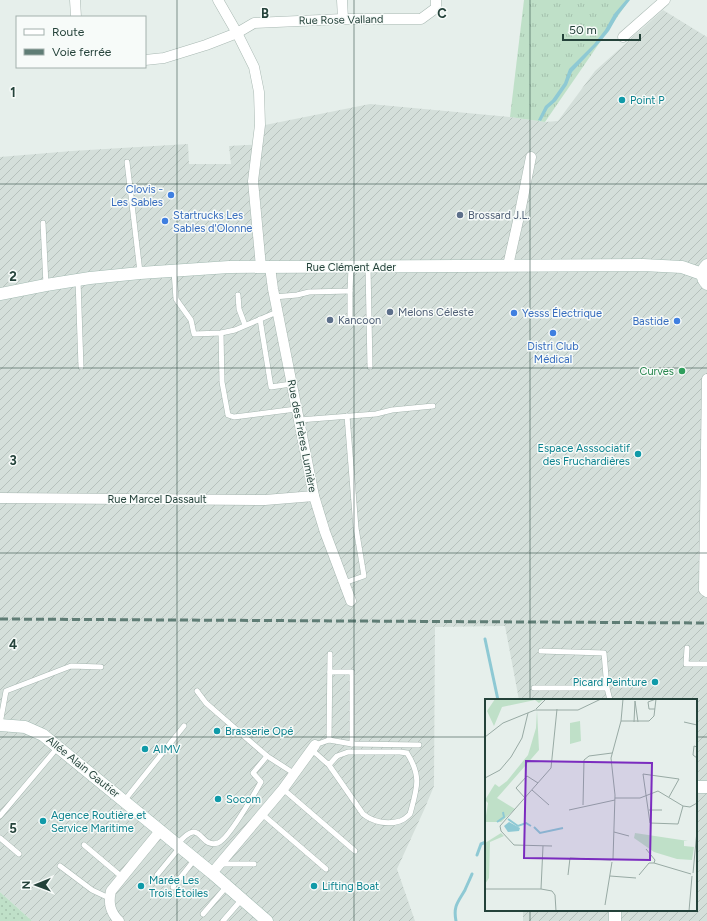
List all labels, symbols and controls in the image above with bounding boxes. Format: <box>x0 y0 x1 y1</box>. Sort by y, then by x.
text: B <box>261 6 269 21</box>
text: C <box>437 6 447 21</box>
street label: Rue Rose Valland <box>299 13 383 27</box>
legend <box>16 16 146 68</box>
scale bar <box>563 16 640 42</box>
text: 50 m <box>569 23 597 37</box>
text: Route <box>52 25 85 39</box>
text: Voie ferrée <box>52 45 112 59</box>
text: 1 <box>10 85 16 100</box>
place label: Point P <box>630 94 665 107</box>
marker: Point P <box>617 95 627 105</box>
place label: Clovis - Les Sables <box>111 183 163 209</box>
marker: Clovis - Les Sables <box>166 190 176 200</box>
place label: Startrucks Les Sables d'Olonne <box>173 209 252 235</box>
place label: Brossard J.L. <box>468 209 530 222</box>
marker: Brossard J.L. <box>455 210 465 220</box>
marker: Startrucks Les Sables d'Olonne <box>160 216 170 226</box>
street label: Rue Clément Ader <box>306 261 396 274</box>
text: 2 <box>9 269 17 284</box>
place label: Melons Céleste <box>398 306 474 319</box>
marker: Melons Céleste <box>385 307 395 317</box>
place label: Yesss Électrique <box>522 307 602 320</box>
marker: Yesss Électrique <box>509 308 519 318</box>
place label: Kancoon <box>338 314 381 327</box>
marker: Kancoon <box>325 315 335 325</box>
place label: Bastide <box>632 315 669 328</box>
marker: Bastide <box>672 316 682 326</box>
marker: Distri Club Médical <box>548 328 558 338</box>
place label: Distri Club Médical <box>527 340 579 366</box>
place label: Curves <box>639 365 674 378</box>
marker: Curves <box>677 366 687 376</box>
street label: Rue des Frères Lumière <box>285 378 319 494</box>
place label: Espace Asssociatif des Fruchardières <box>537 442 631 468</box>
marker: Espace Asssociatif des Fruchardières <box>633 449 643 459</box>
text: 3 <box>9 453 17 468</box>
street label: Rue Marcel Dassault <box>107 493 207 506</box>
text: 4 <box>9 637 17 652</box>
place label: Picard Peinture <box>573 676 647 689</box>
marker: Picard Peinture <box>650 677 660 687</box>
inset map <box>485 699 697 911</box>
place label: Brasserie Opé <box>225 725 293 738</box>
marker: Brasserie Opé <box>212 726 222 736</box>
street label: Allée Alain Gautier <box>44 733 122 801</box>
place label: AIMV <box>153 743 181 756</box>
marker: AIMV <box>140 744 150 754</box>
place label: Socom <box>226 793 261 806</box>
marker: Socom <box>213 794 223 804</box>
place label: Agence Routière et Service Maritime <box>51 809 146 835</box>
marker: Agence Routière et Service Maritime <box>38 816 48 826</box>
text: 5 <box>9 821 17 836</box>
north arrow <box>16 865 56 905</box>
place label: Marée Les Trois Étoiles <box>149 874 208 900</box>
place label: Lifting Boat <box>322 880 379 893</box>
text: N <box>20 881 33 890</box>
marker: Marée Les Trois Étoiles <box>136 881 146 891</box>
marker: Lifting Boat <box>309 881 319 891</box>

